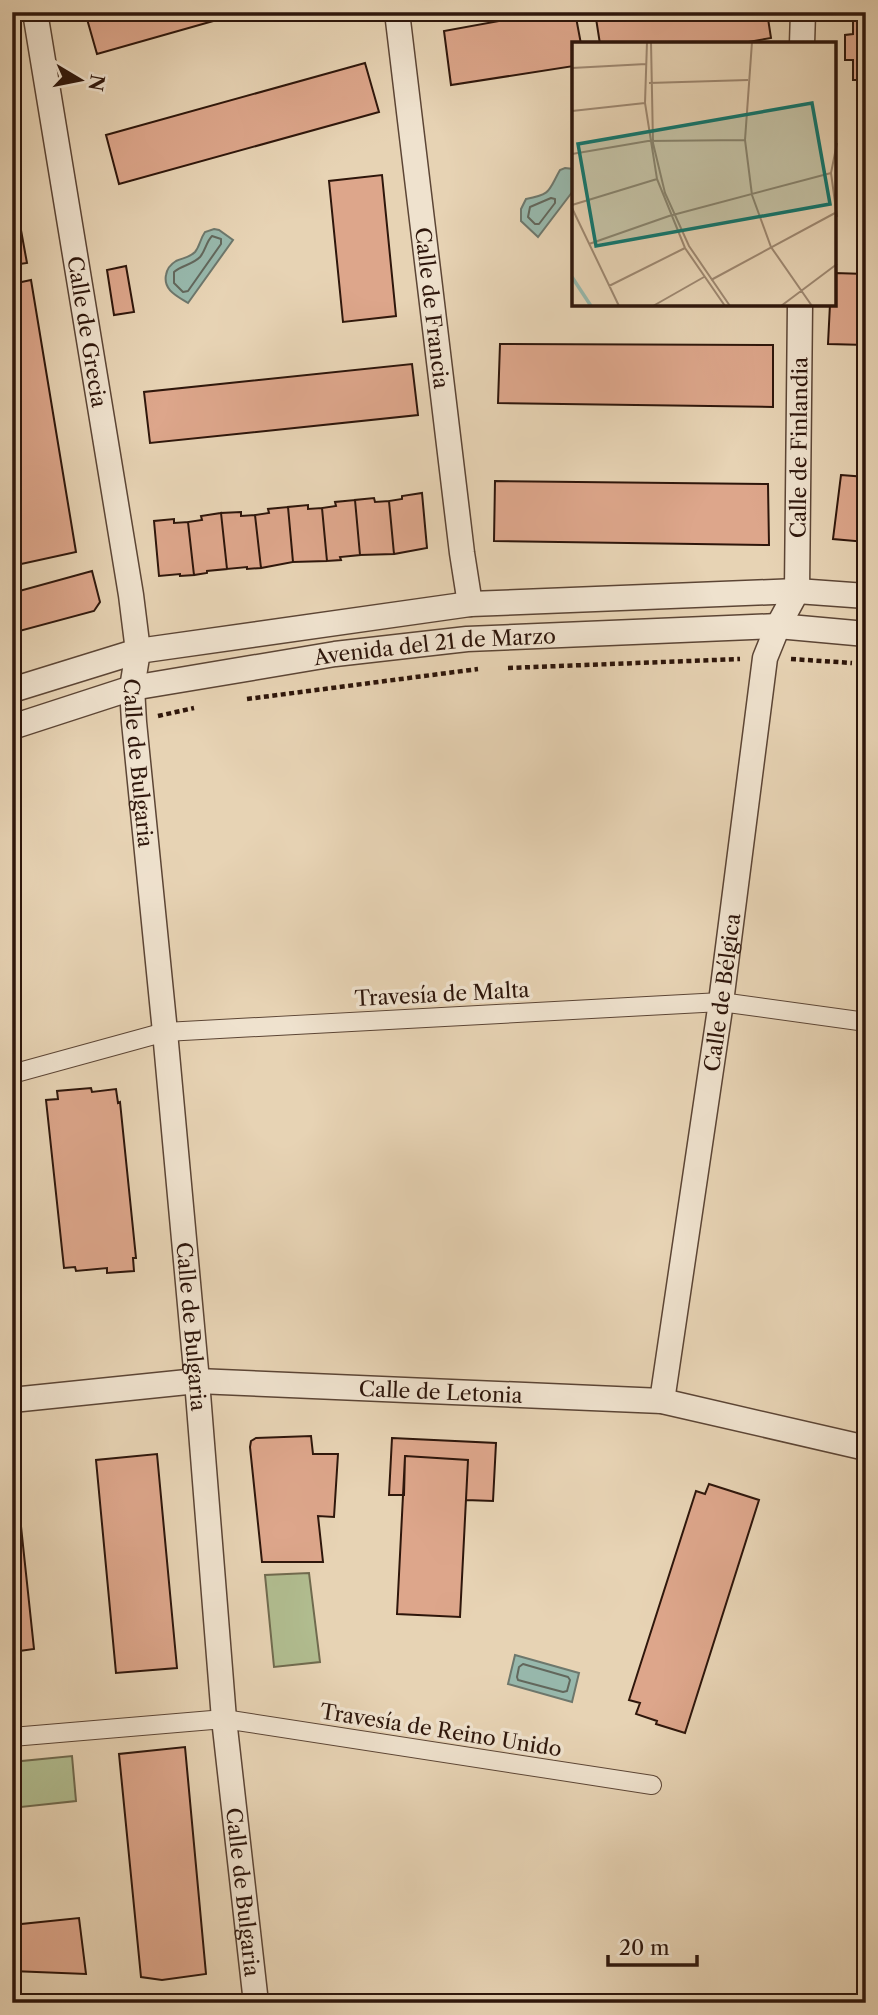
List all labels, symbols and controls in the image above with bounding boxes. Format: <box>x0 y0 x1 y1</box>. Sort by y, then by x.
inset map <box>572 42 836 306</box>
north arrow <box>46 46 116 116</box>
text: N <box>83 73 109 93</box>
street label: Calle de Francia <box>410 226 455 391</box>
street label: Calle de Grecia <box>63 254 113 410</box>
street label: Calle de Finlandia <box>785 356 812 538</box>
street label: Avenida del 21 de Marzo <box>311 623 556 670</box>
street label: Calle de Bulgaria <box>119 677 159 850</box>
street label: Calle de Bélgica <box>698 911 745 1073</box>
street label: Travesía de Malta <box>354 977 531 1011</box>
street label: Calle de Bulgaria <box>172 1241 212 1413</box>
street label: Calle de Letonia <box>358 1375 524 1408</box>
street label: Travesía de Reino Unido <box>318 1699 564 1761</box>
street label: Calle de Bulgaria <box>222 1806 266 1979</box>
scale bar <box>608 1924 698 1968</box>
text: 20 m <box>619 1935 670 1960</box>

